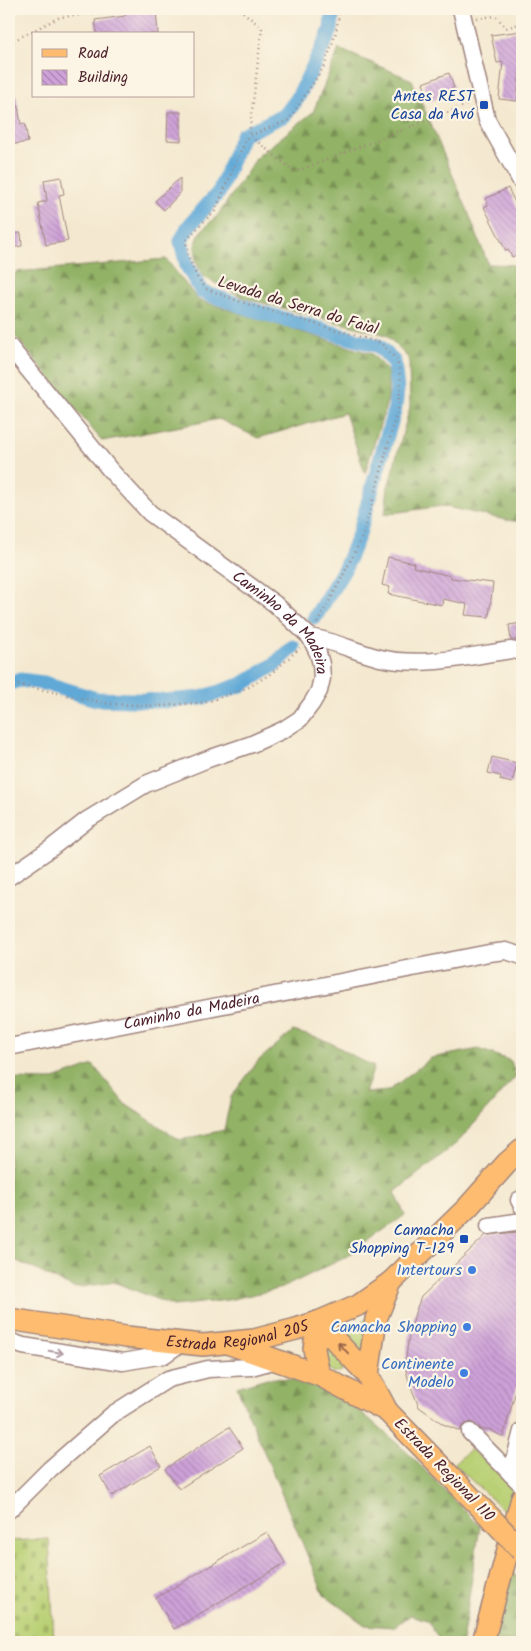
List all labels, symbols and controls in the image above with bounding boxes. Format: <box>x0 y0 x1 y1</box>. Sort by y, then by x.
legend <box>32 32 195 98</box>
text: Road <box>78 42 109 66</box>
text: Building <box>78 66 128 90</box>
place label: Antes REST Casa da Avó <box>391 84 475 127</box>
marker: Antes REST Casa da Avó <box>478 99 490 111</box>
street label: Levada da Serra do Faial <box>215 270 382 342</box>
street label: Caminho da Madeira <box>227 564 334 675</box>
street label: Caminho da Madeira <box>121 986 262 1037</box>
place label: Camacha Shopping T-129 <box>350 1218 454 1261</box>
marker: Camacha Shopping T-129 <box>458 1233 470 1245</box>
place label: Intertours <box>397 1258 462 1283</box>
marker: Intertours <box>466 1264 478 1276</box>
street label: Estrada Regional 205 <box>165 1313 313 1358</box>
place label: Camacha Shopping <box>331 1315 457 1340</box>
marker: Camacha Shopping <box>461 1321 473 1333</box>
one-way arrow <box>337 1342 349 1355</box>
one-way arrow <box>48 1348 64 1358</box>
place label: Continente Modelo <box>381 1352 454 1395</box>
marker: Continente Modelo <box>458 1367 470 1379</box>
street label: Estrada Regional 110 <box>388 1412 500 1528</box>

